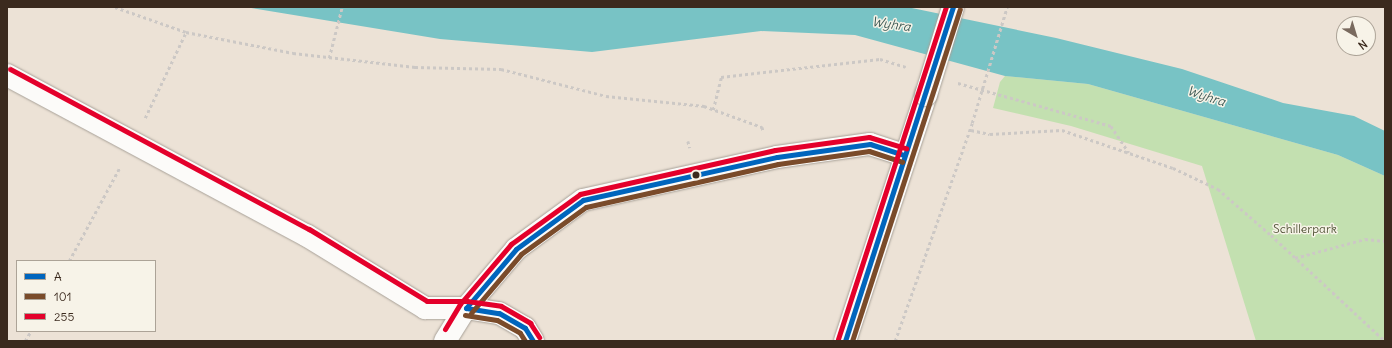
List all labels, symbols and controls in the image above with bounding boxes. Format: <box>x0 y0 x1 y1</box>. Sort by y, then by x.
water label: Wyhra <box>871 15 911 35</box>
north arrow <box>1336 16 1376 56</box>
text: N <box>1355 37 1370 53</box>
water label: Wyhra <box>1185 84 1227 110</box>
unlabelled marker <box>691 170 701 180</box>
park label: Schillerpark <box>1273 222 1337 236</box>
legend <box>16 260 156 332</box>
text: A <box>54 269 62 284</box>
text: 101 <box>54 289 71 304</box>
text: 255 <box>54 309 74 324</box>

